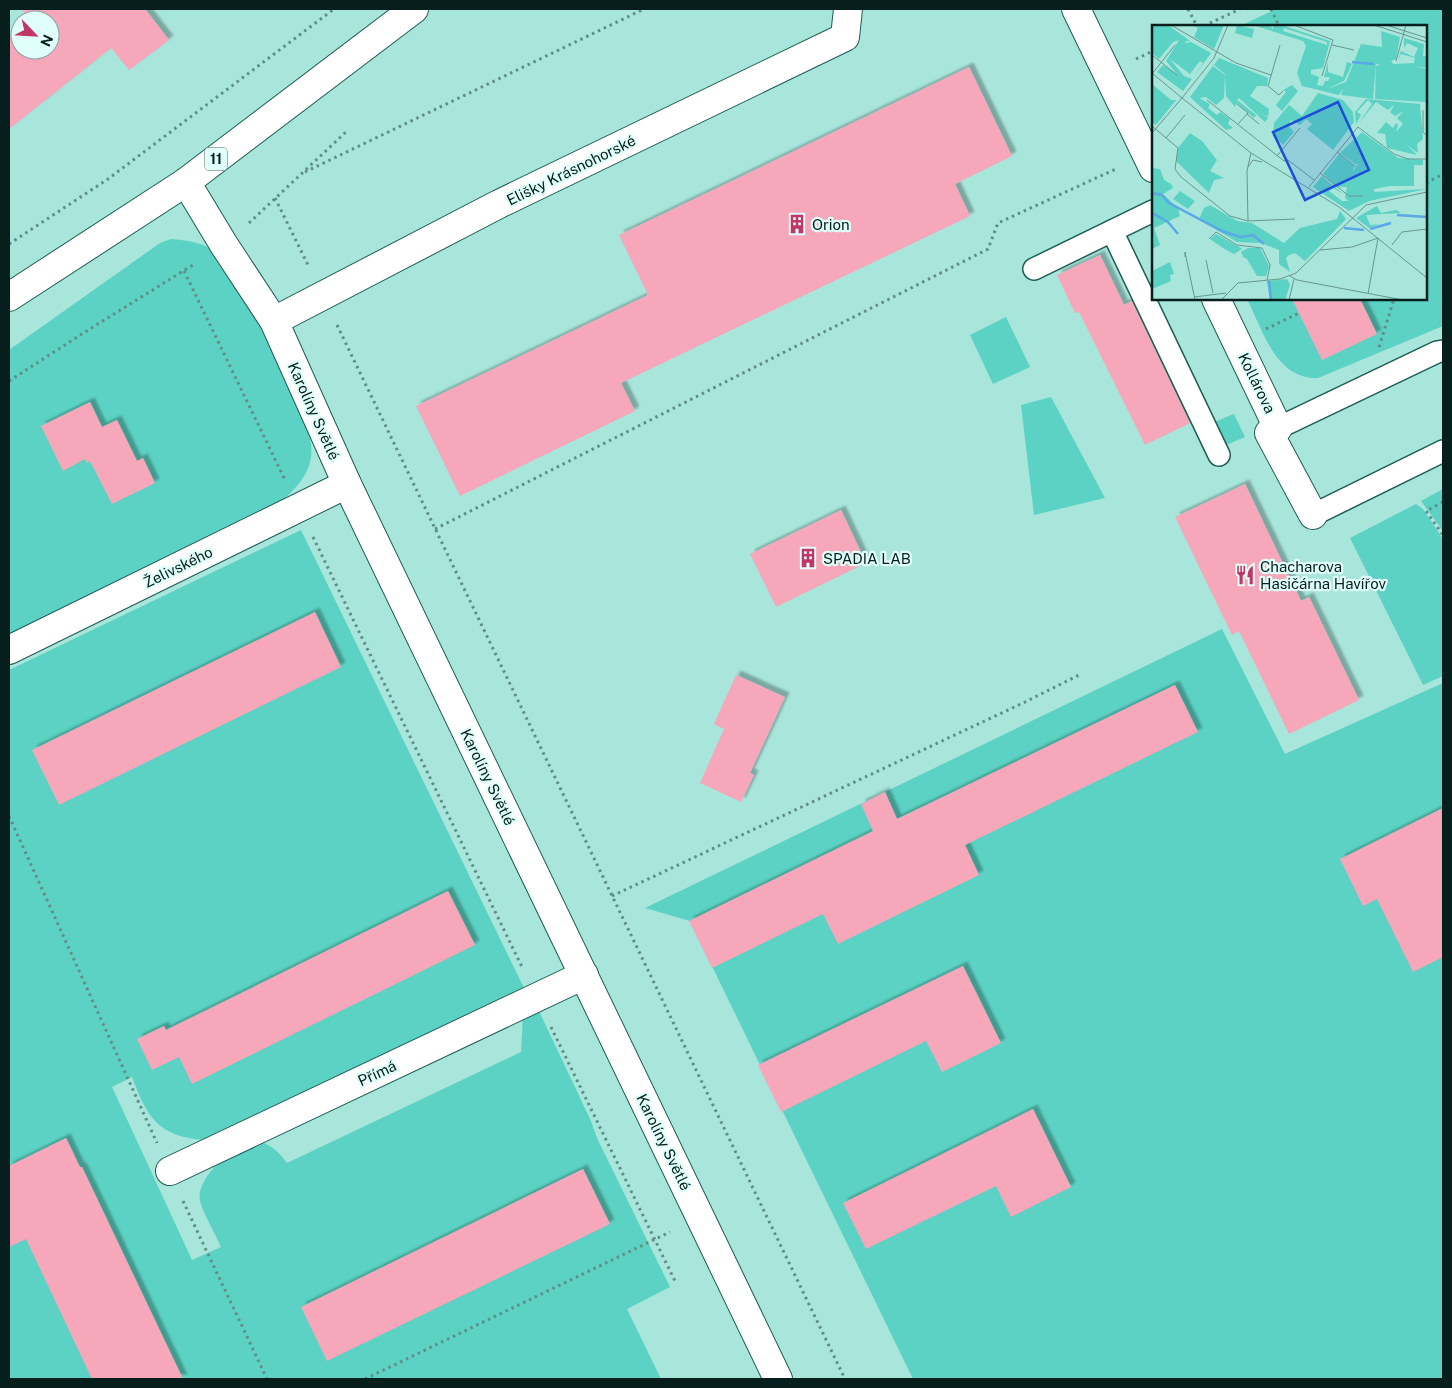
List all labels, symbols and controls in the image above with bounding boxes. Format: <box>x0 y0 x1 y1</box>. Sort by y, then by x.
north arrow <box>10 10 60 60</box>
inset map <box>1152 25 1427 300</box>
text: N <box>37 32 56 49</box>
street label: Elišky Krásnohorské <box>504 131 638 209</box>
road number: 11 <box>205 148 227 170</box>
building icon: Orion <box>786 213 808 235</box>
place label: Orion <box>812 216 850 233</box>
street label: Kollárova <box>1235 350 1279 416</box>
street label: Karolíny Světlé <box>285 360 343 462</box>
street label: Želivského <box>141 543 215 591</box>
building icon: SPADIA LAB <box>797 547 819 569</box>
place label: SPADIA LAB <box>823 550 911 567</box>
place label: Chacharova Hasičárna Havířov <box>1260 558 1387 592</box>
restaurant icon: Chacharova Hasičárna Havířov <box>1234 564 1256 586</box>
street label: Karolíny Světlé <box>457 726 519 828</box>
street label: Přímá <box>355 1057 399 1089</box>
street label: Karolíny Světlé <box>633 1091 695 1193</box>

